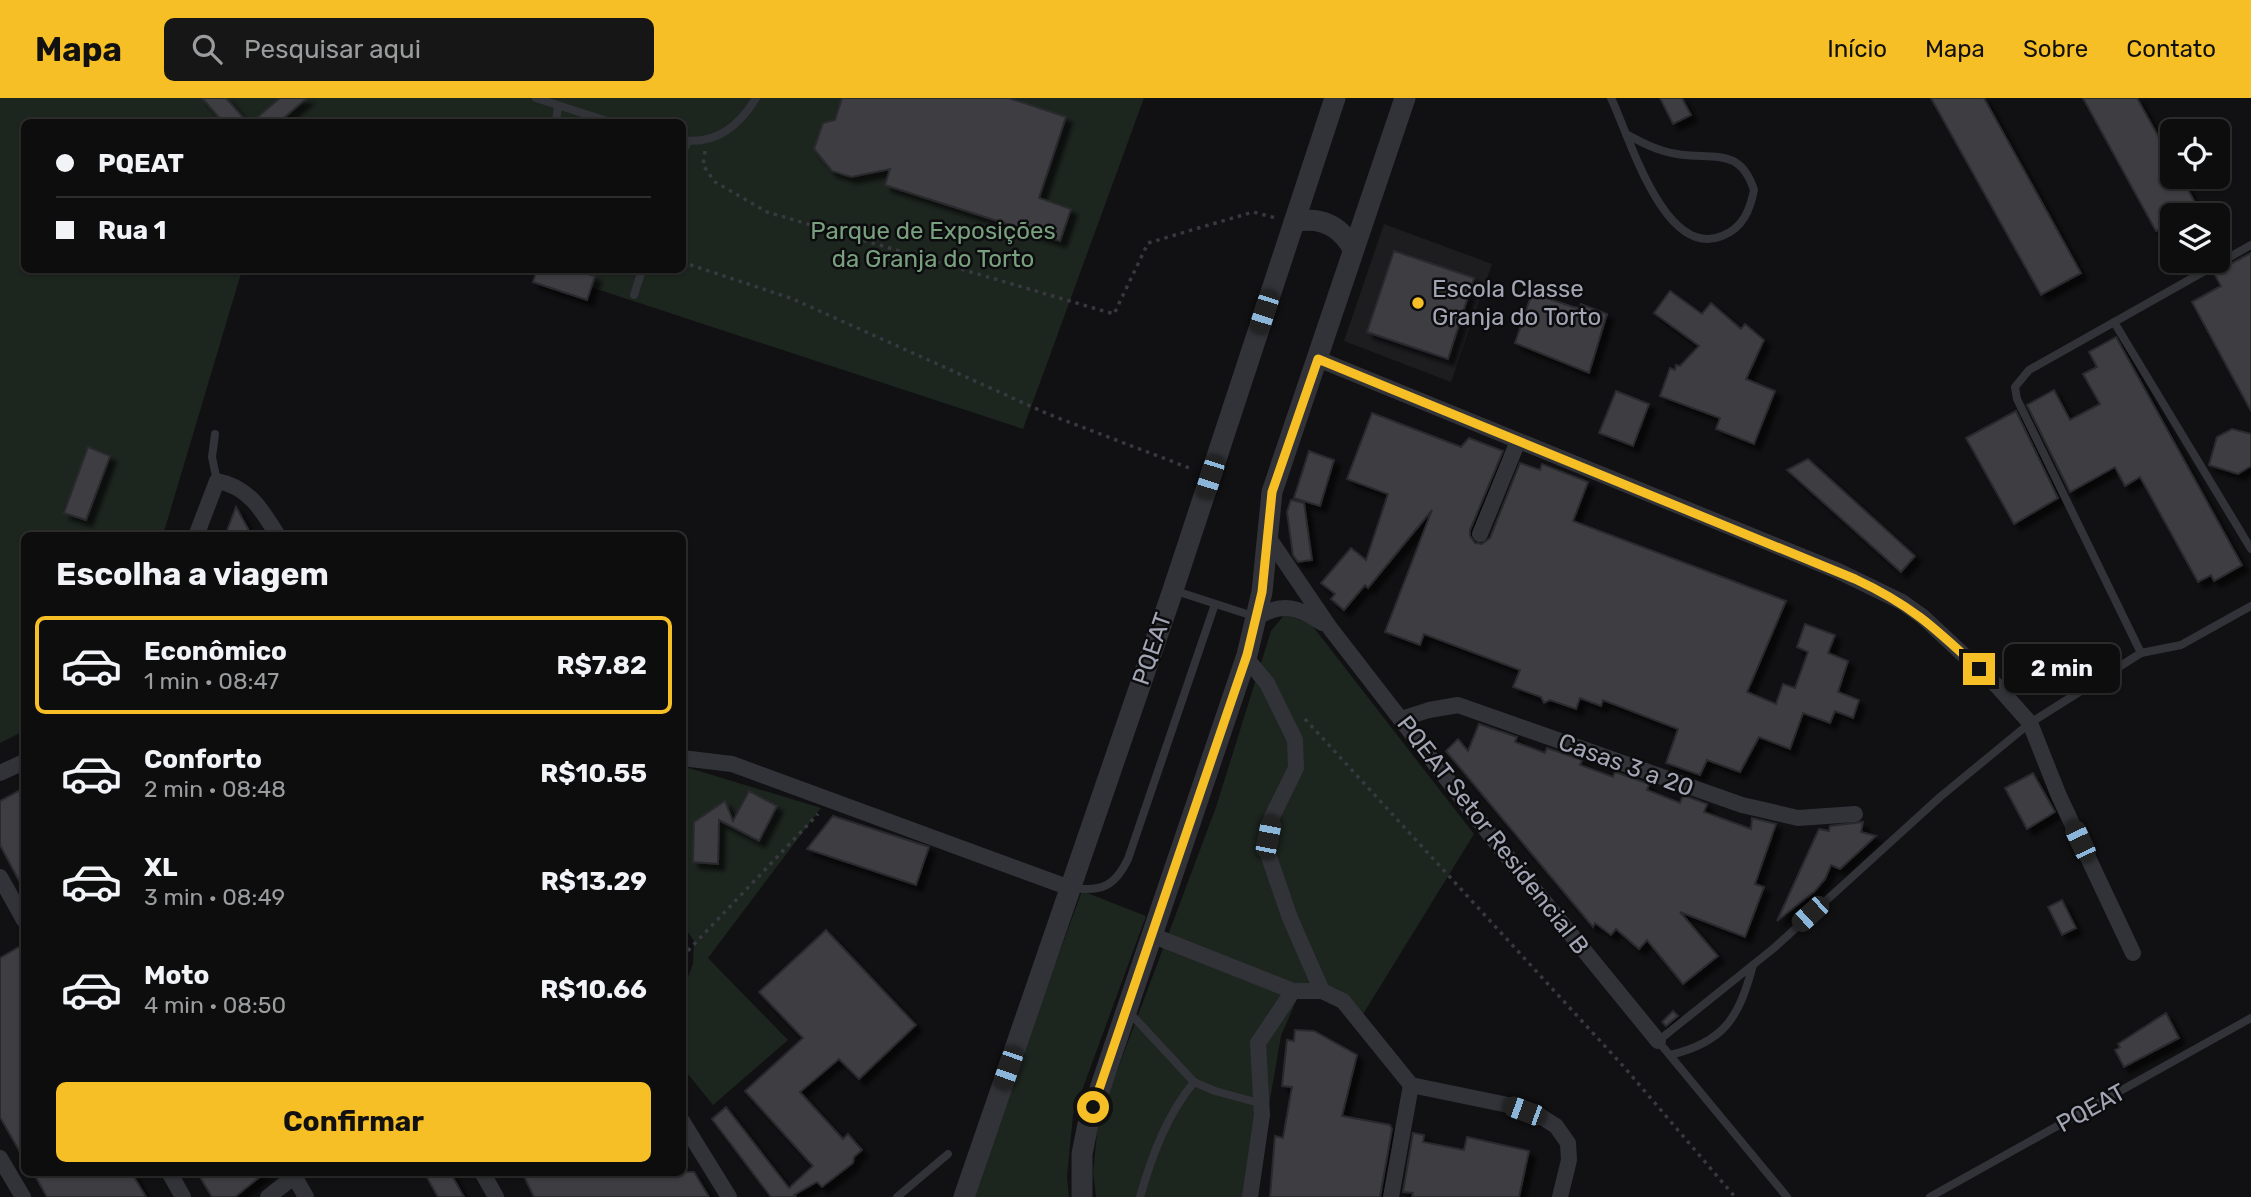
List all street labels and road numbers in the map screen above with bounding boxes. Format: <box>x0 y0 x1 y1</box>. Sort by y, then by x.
street label: PQEAT <box>1127 609 1177 689</box>
street label: PQEAT Setor Residencial B <box>1391 710 1595 960</box>
street label: Casas 3 a 20 <box>1555 728 1697 802</box>
street label: PQEAT <box>2052 1078 2130 1138</box>

